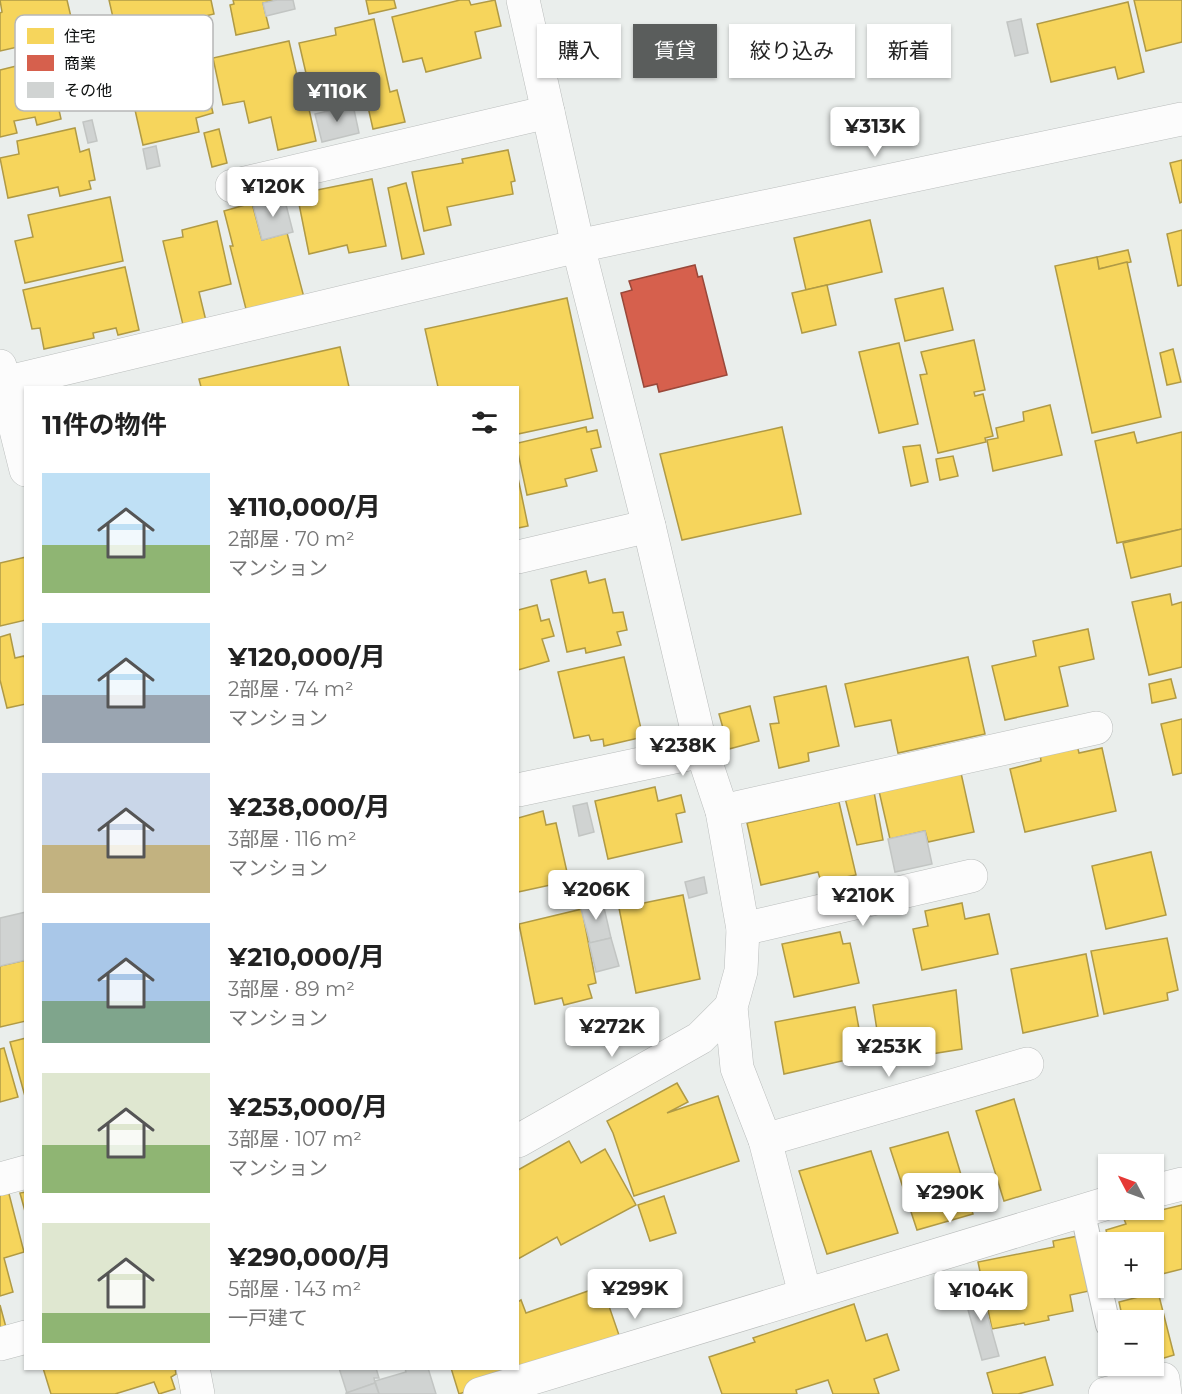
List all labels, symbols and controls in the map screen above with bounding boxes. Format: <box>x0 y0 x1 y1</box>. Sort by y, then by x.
legend <box>15 15 213 111</box>
chip: 購入 <box>537 24 621 78</box>
chip: 賃貸 <box>633 24 717 78</box>
chip: 絞り込み <box>729 24 855 78</box>
chip: 新着 <box>867 24 951 78</box>
text: 住宅 <box>64 27 96 46</box>
text: 商業 <box>64 54 96 73</box>
pin: ¥110K <box>295 72 379 123</box>
text: ¥110K <box>307 79 367 103</box>
text: その他 <box>64 81 112 100</box>
pin: ¥313K <box>833 107 917 158</box>
text: ¥313K <box>844 114 906 138</box>
pin: ¥120K <box>231 167 315 218</box>
text: ¥120K <box>241 174 305 198</box>
icon: filters <box>468 406 501 439</box>
text: 11件の物件 <box>42 409 166 441</box>
text: ¥110,000/月 <box>228 491 381 523</box>
icon: home <box>90 497 162 569</box>
text: 2部屋 · 70 m² <box>228 527 355 551</box>
text: マンション <box>228 556 328 580</box>
text: ¥120,000/月 <box>228 641 386 673</box>
icon: home <box>90 647 162 719</box>
text: 2部屋 · 74 m² <box>228 677 354 701</box>
text: マンション <box>228 706 328 730</box>
pin: ¥238K <box>641 726 725 777</box>
text: ¥238K <box>650 733 716 757</box>
text: ¥238,000/月 <box>228 791 390 823</box>
icon: home <box>90 797 162 869</box>
text: 3部屋 · 116 m² <box>228 827 356 851</box>
text: マンション <box>228 856 328 880</box>
pin: ¥206K <box>554 870 638 921</box>
pin: ¥210K <box>821 876 905 927</box>
text: ¥206K <box>562 877 630 901</box>
text: ¥210K <box>832 883 894 907</box>
text: ¥210,000/月 <box>228 941 385 973</box>
icon: home <box>90 947 162 1019</box>
text: 3部屋 · 89 m² <box>228 977 355 1001</box>
text: マンション <box>228 1006 328 1030</box>
pin: ¥272K <box>570 1007 654 1058</box>
text: ¥272K <box>579 1014 645 1038</box>
pin: ¥253K <box>847 1027 931 1078</box>
text: ¥253K <box>857 1034 921 1058</box>
text: ¥253,000/月 <box>228 1091 388 1123</box>
icon: home <box>90 1097 162 1169</box>
text: 3部屋 · 107 m² <box>228 1127 362 1151</box>
north arrow <box>1098 1154 1164 1220</box>
map controls <box>1098 1154 1164 1376</box>
text: マンション <box>228 1156 328 1180</box>
pin: ¥290K <box>908 1173 992 1224</box>
text: ¥290K <box>916 1180 984 1204</box>
button: + <box>1098 1232 1164 1298</box>
text: ¥290,000/月 <box>228 1241 391 1273</box>
icon: home <box>90 1247 162 1319</box>
pin: ¥299K <box>593 1269 677 1320</box>
pin: ¥104K <box>939 1271 1023 1322</box>
text: ¥299K <box>602 1276 668 1300</box>
text: 5部屋 · 143 m² <box>228 1277 361 1301</box>
text: ¥104K <box>948 1278 1014 1302</box>
text: 一戸建て <box>228 1306 308 1330</box>
button: − <box>1098 1310 1164 1376</box>

